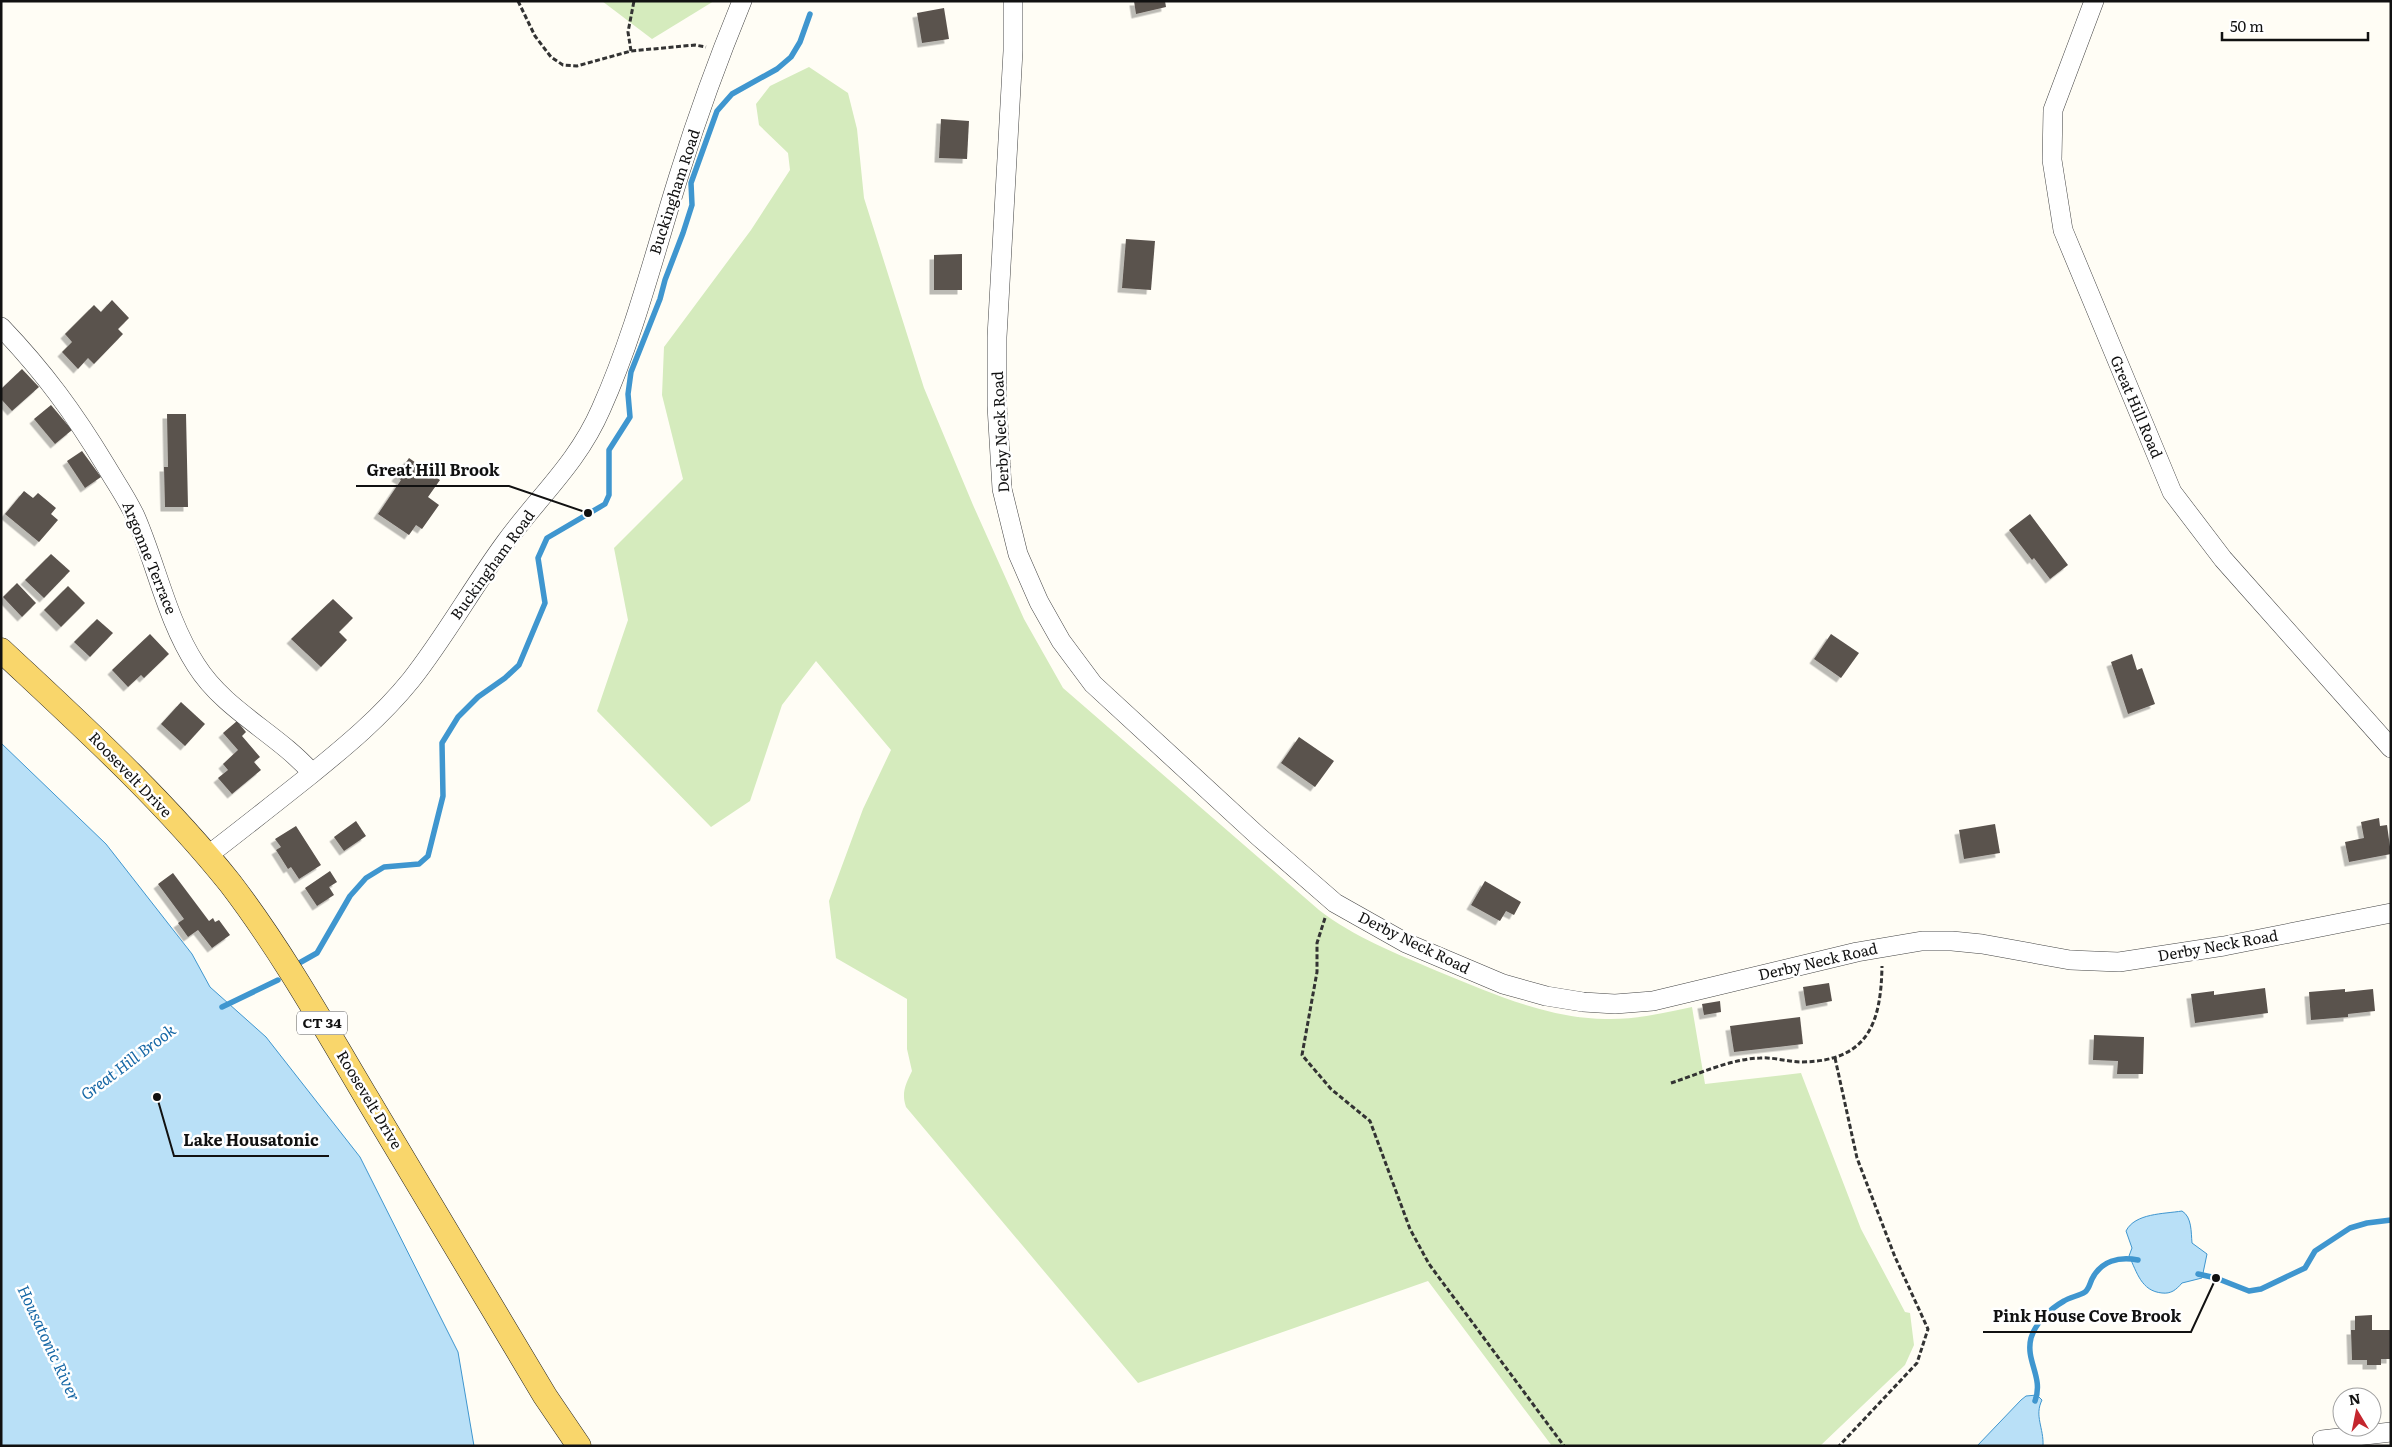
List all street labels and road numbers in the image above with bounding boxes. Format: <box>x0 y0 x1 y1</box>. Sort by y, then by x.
street label: Buckingham Road <box>642 126 705 257</box>
street label: Great Hill Road <box>2105 351 2169 461</box>
street label: Derby Neck Road <box>985 371 1014 494</box>
street label: Argonne Terrace <box>117 498 184 618</box>
street label: Buckingham Road <box>444 504 540 624</box>
street label: Roosevelt Drive <box>84 726 178 822</box>
street label: Derby Neck Road <box>1355 905 1474 979</box>
street label: Derby Neck Road <box>2156 923 2280 966</box>
street label: Derby Neck Road <box>1756 936 1880 985</box>
road number: CT 34 <box>297 1011 347 1034</box>
street label: Roosevelt Drive <box>332 1046 409 1153</box>

